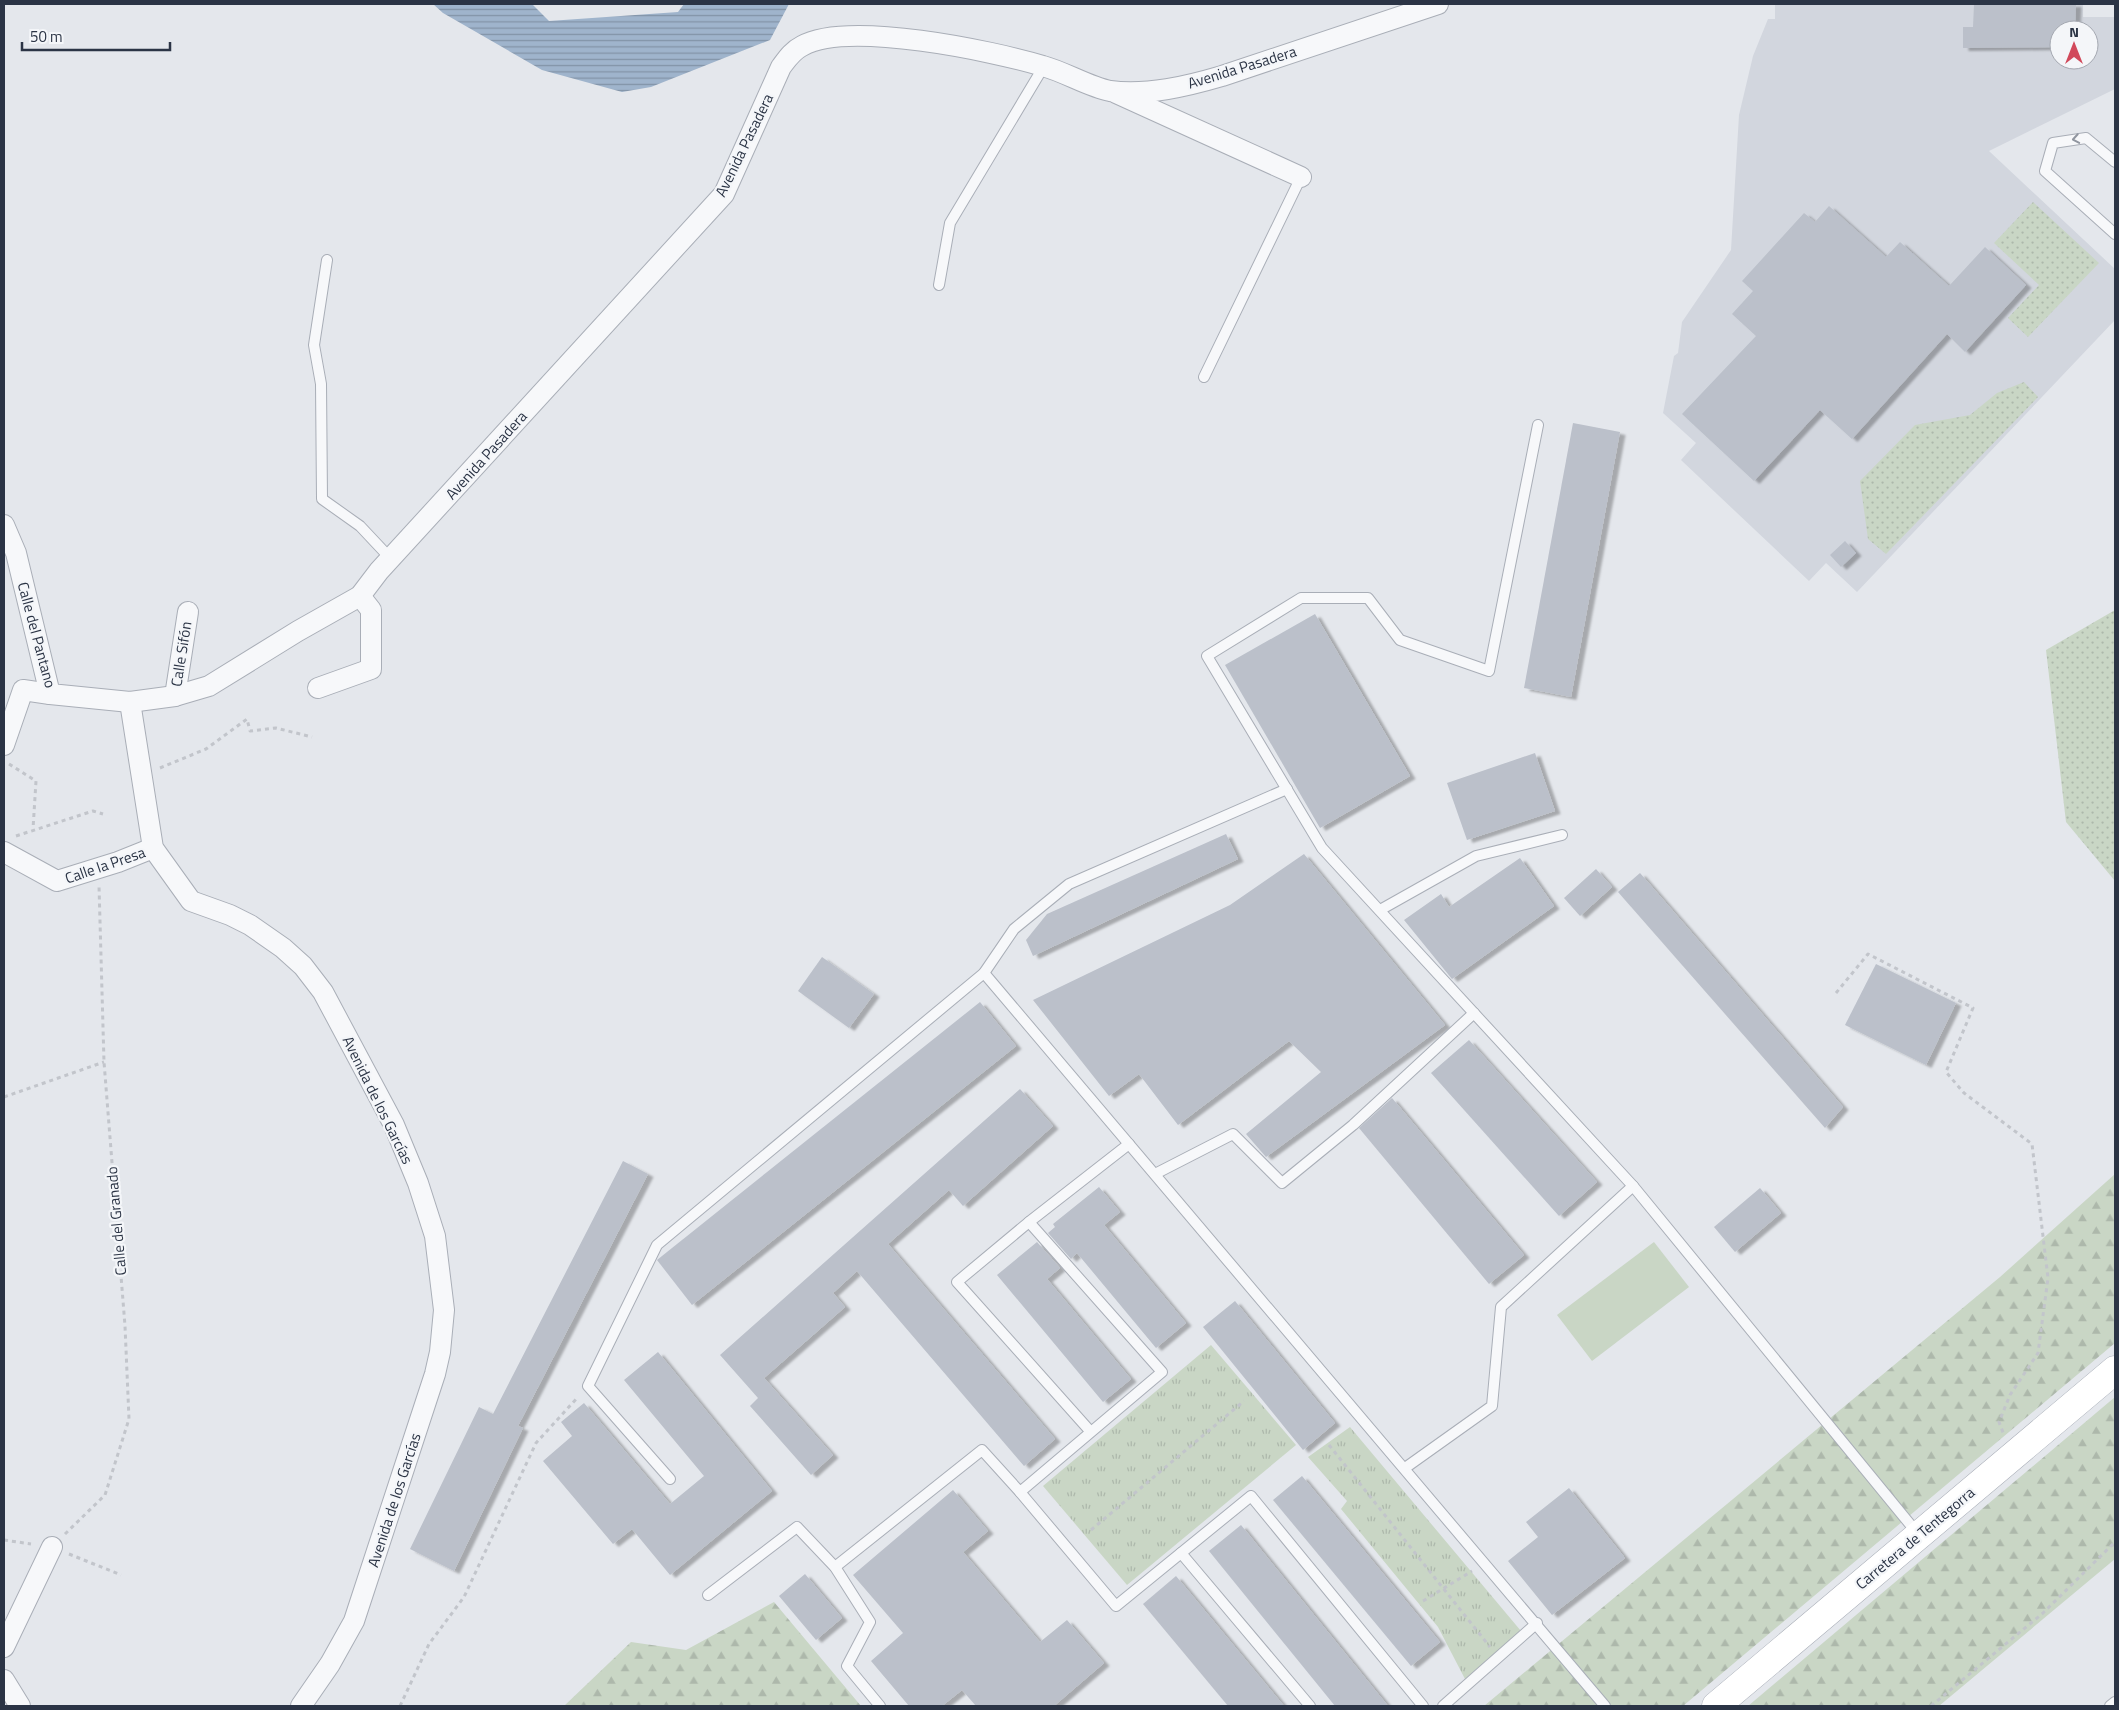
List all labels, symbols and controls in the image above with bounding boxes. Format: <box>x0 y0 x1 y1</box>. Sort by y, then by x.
scale bar <box>22 20 170 52</box>
north arrow <box>2049 20 2099 70</box>
text: N <box>2069 21 2079 42</box>
text: 50 m <box>30 25 63 48</box>
street label: Avenida Pasadera <box>1185 39 1300 94</box>
street label: Avenida Pasadera <box>709 89 779 201</box>
one-way arrow <box>2071 134 2080 144</box>
street label: Avenida Pasadera <box>440 405 532 504</box>
street label: Calle del Pantano <box>12 579 62 691</box>
street label: Calle Sifón <box>165 620 197 688</box>
street label: Calle la Presa <box>62 840 149 890</box>
street label: Avenida de los Garcías <box>337 1032 419 1168</box>
street label: Calle del Granado <box>100 1166 132 1276</box>
street label: Avenida de los Garcías <box>361 1430 427 1570</box>
street label: Carretera de Tentegorra <box>1850 1481 1980 1595</box>

